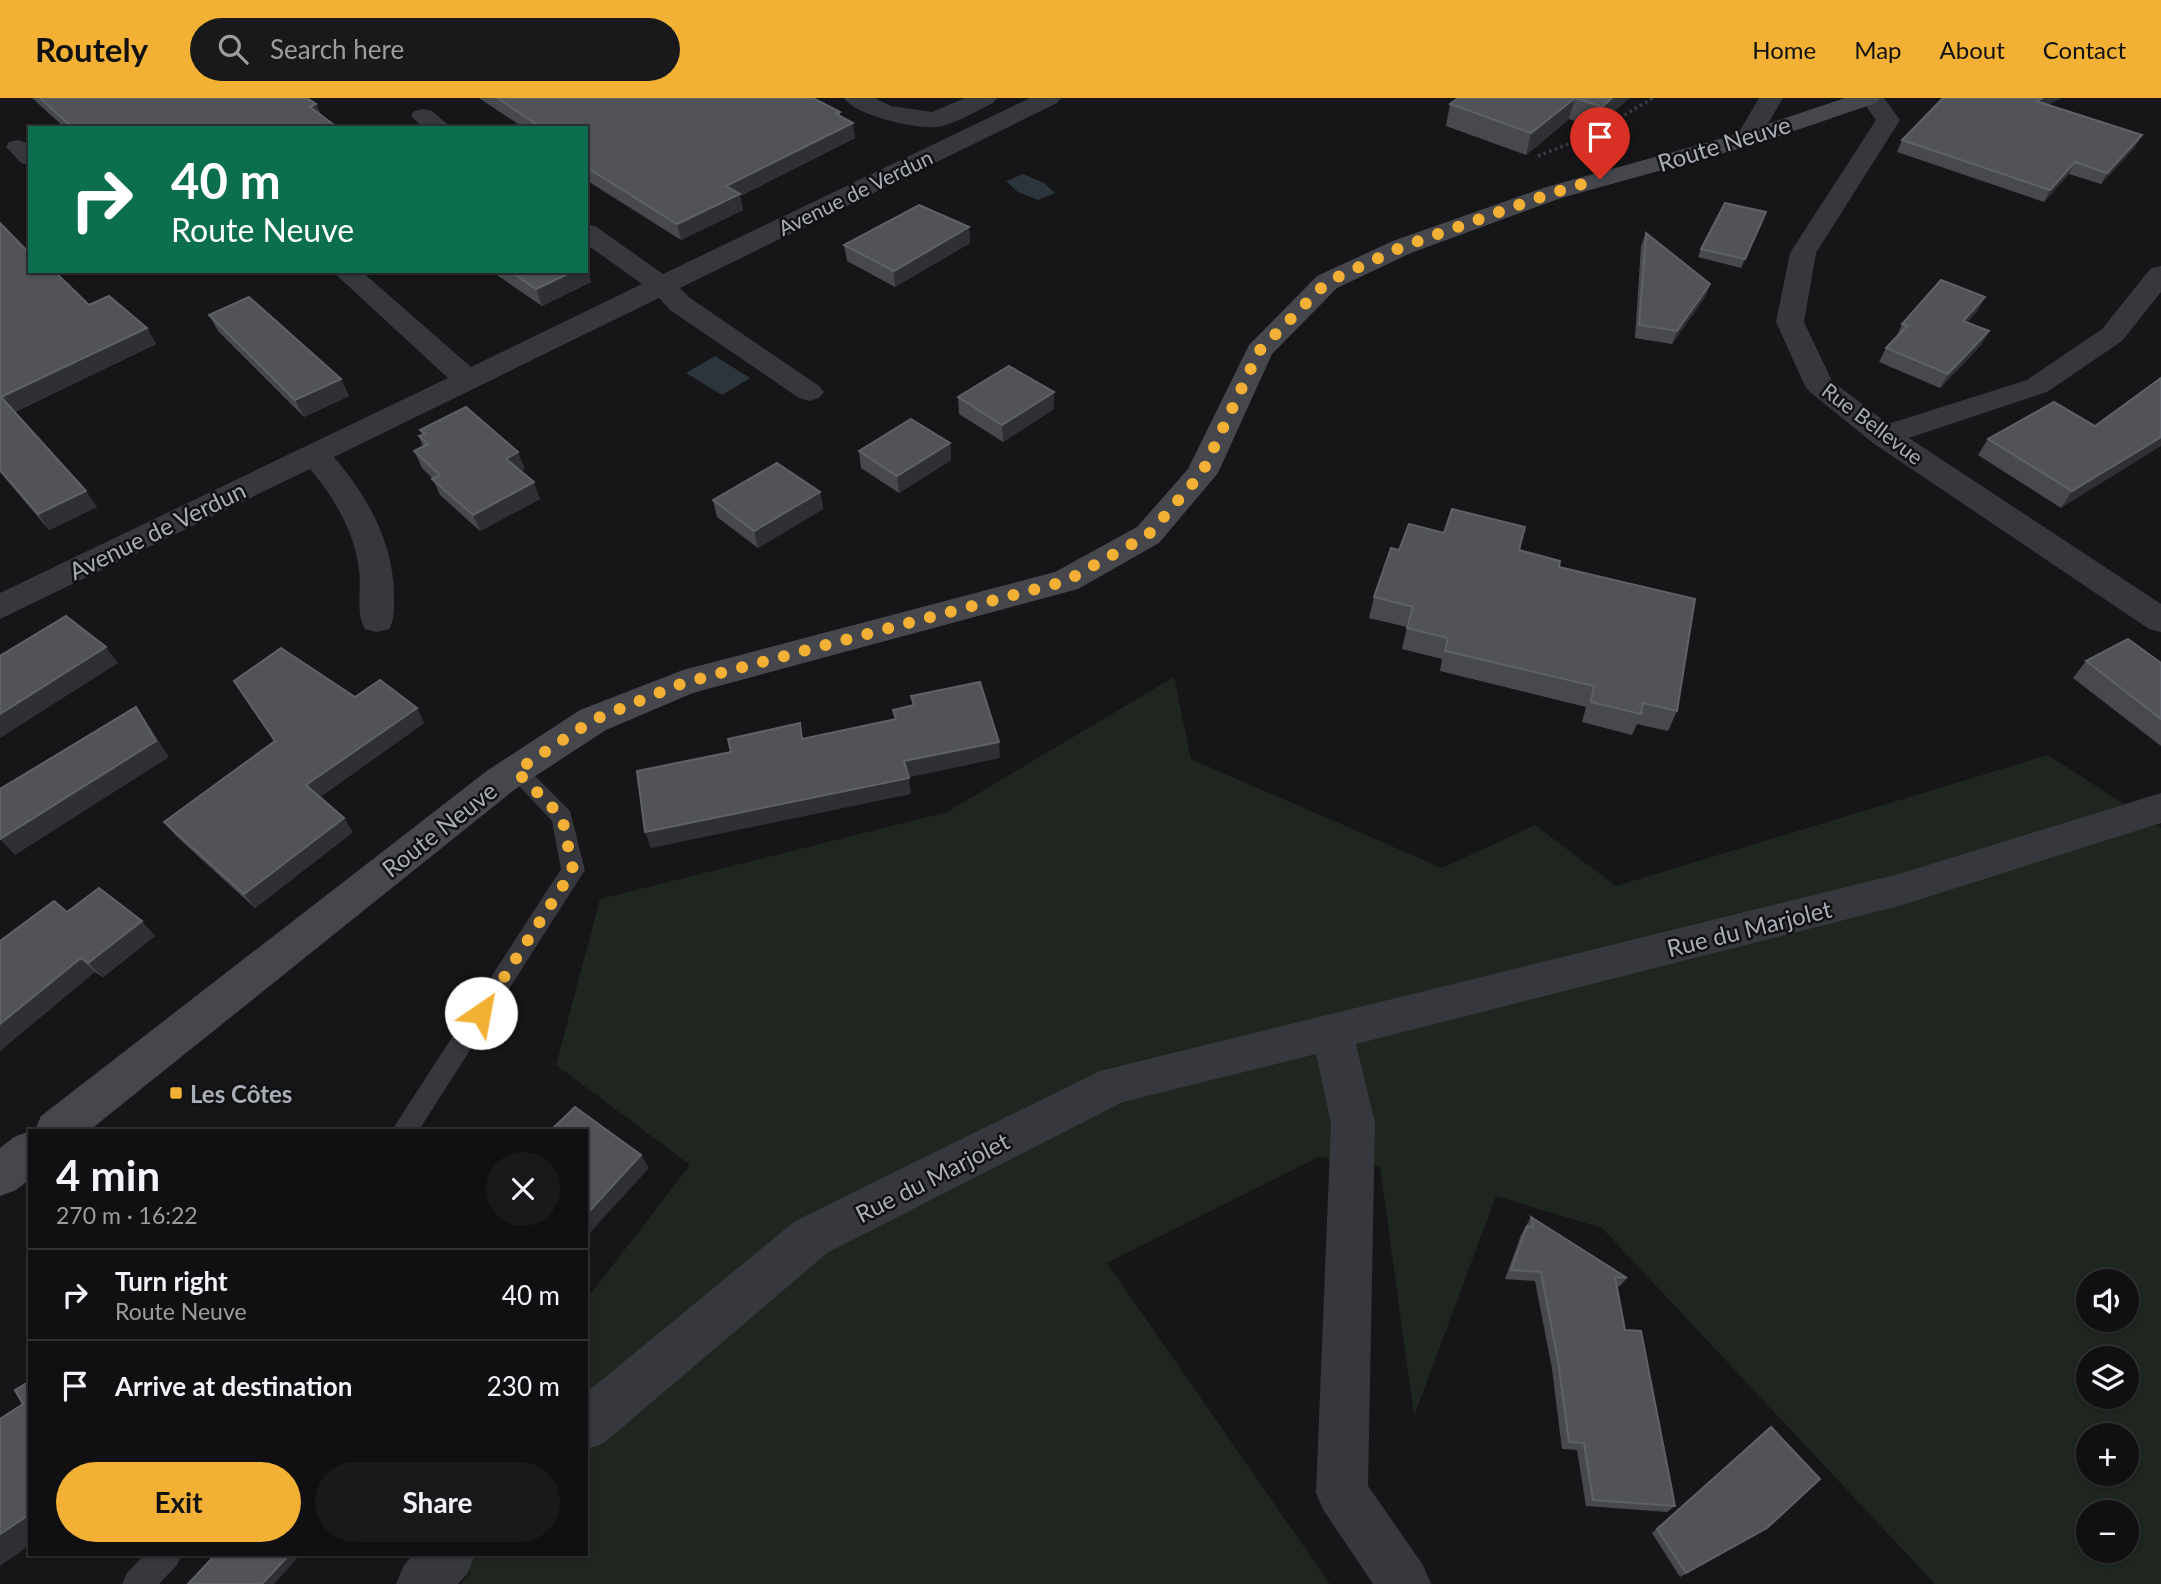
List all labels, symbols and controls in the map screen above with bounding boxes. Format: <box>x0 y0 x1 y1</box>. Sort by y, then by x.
search box <box>190 18 680 81</box>
text: Routely <box>35 29 148 69</box>
icon: search <box>214 30 252 68</box>
text: Search here <box>270 33 404 65</box>
text: Home <box>1752 35 1816 64</box>
text: Map <box>1854 35 1902 64</box>
text: About <box>1940 35 2005 64</box>
text: Contact <box>2043 35 2126 64</box>
pin <box>1570 107 1630 179</box>
street label: Route Neuve <box>1654 109 1794 177</box>
icon: arrive <box>1581 118 1619 156</box>
street label: Avenue de Verdun <box>774 144 936 240</box>
text: 40 m <box>171 151 281 209</box>
icon: right <box>56 154 147 245</box>
text: Route Neuve <box>171 210 354 249</box>
street label: Rue Bellevue <box>1818 377 1928 469</box>
street label: Avenue de Verdun <box>64 475 250 585</box>
street label: Route Neuve <box>376 775 502 883</box>
street label: Rue du Marjolet <box>1664 893 1835 962</box>
position arrow <box>444 976 518 1050</box>
place label: Les Côtes <box>190 1079 292 1108</box>
marker: Les Côtes <box>168 1085 184 1101</box>
street label: Rue du Marjolet <box>850 1126 1014 1228</box>
text: 4 min <box>56 1150 160 1200</box>
button: close <box>486 1152 560 1226</box>
text: 270 m · 16:22 <box>56 1201 198 1229</box>
text: Turn right <box>115 1265 228 1297</box>
map controls <box>2076 1269 2139 1563</box>
button: sound <box>2076 1269 2139 1332</box>
icon: right <box>56 1276 94 1314</box>
text: 40 m <box>502 1279 560 1311</box>
text: Route Neuve <box>115 1297 247 1325</box>
button: layers <box>2076 1346 2139 1409</box>
icon: arrive <box>56 1367 94 1405</box>
text: Arrive at destination <box>115 1370 352 1402</box>
text: 230 m <box>487 1370 560 1402</box>
button: + <box>2076 1423 2139 1486</box>
button: Exit <box>56 1462 301 1542</box>
button: Share <box>315 1462 560 1542</box>
button: − <box>2076 1500 2139 1563</box>

